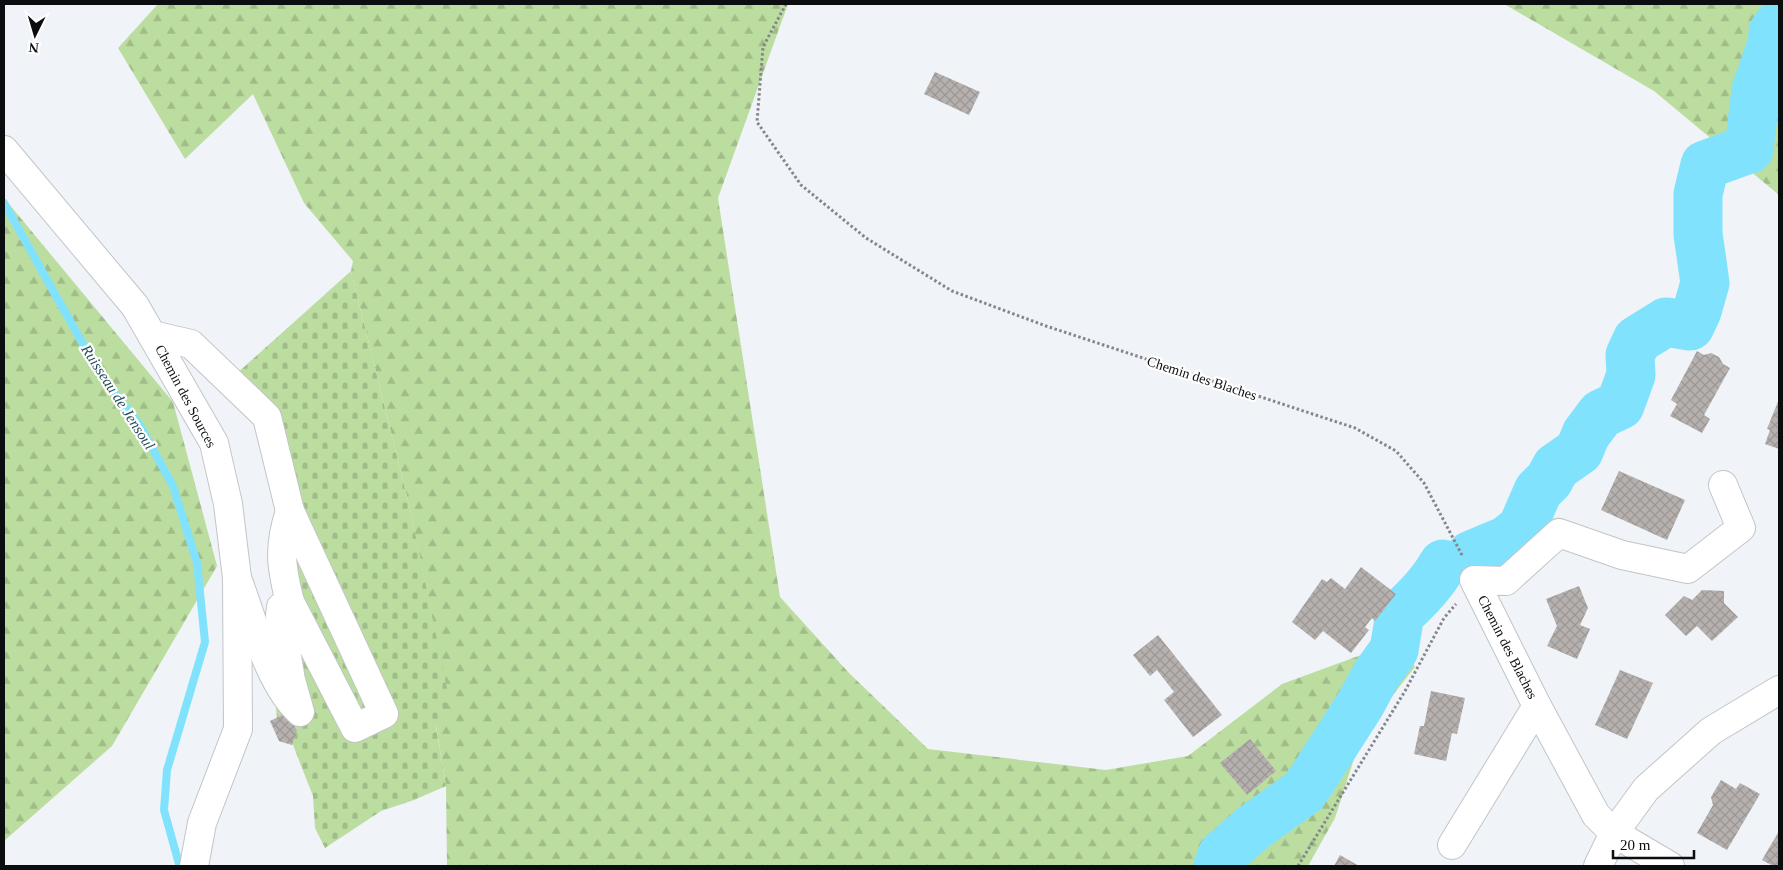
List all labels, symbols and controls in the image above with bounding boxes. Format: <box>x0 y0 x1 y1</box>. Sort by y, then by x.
north arrow <box>10 10 60 60</box>
text: N <box>28 40 40 55</box>
water label: Ruisseau de Jensoul <box>78 341 158 452</box>
street label: Chemin des Sources <box>152 342 219 450</box>
street label: Chemin des Blaches <box>1145 354 1259 403</box>
street label: Chemin des Blaches <box>1475 593 1540 702</box>
scale bar <box>1613 828 1694 860</box>
text: 20 m <box>1620 837 1651 853</box>

